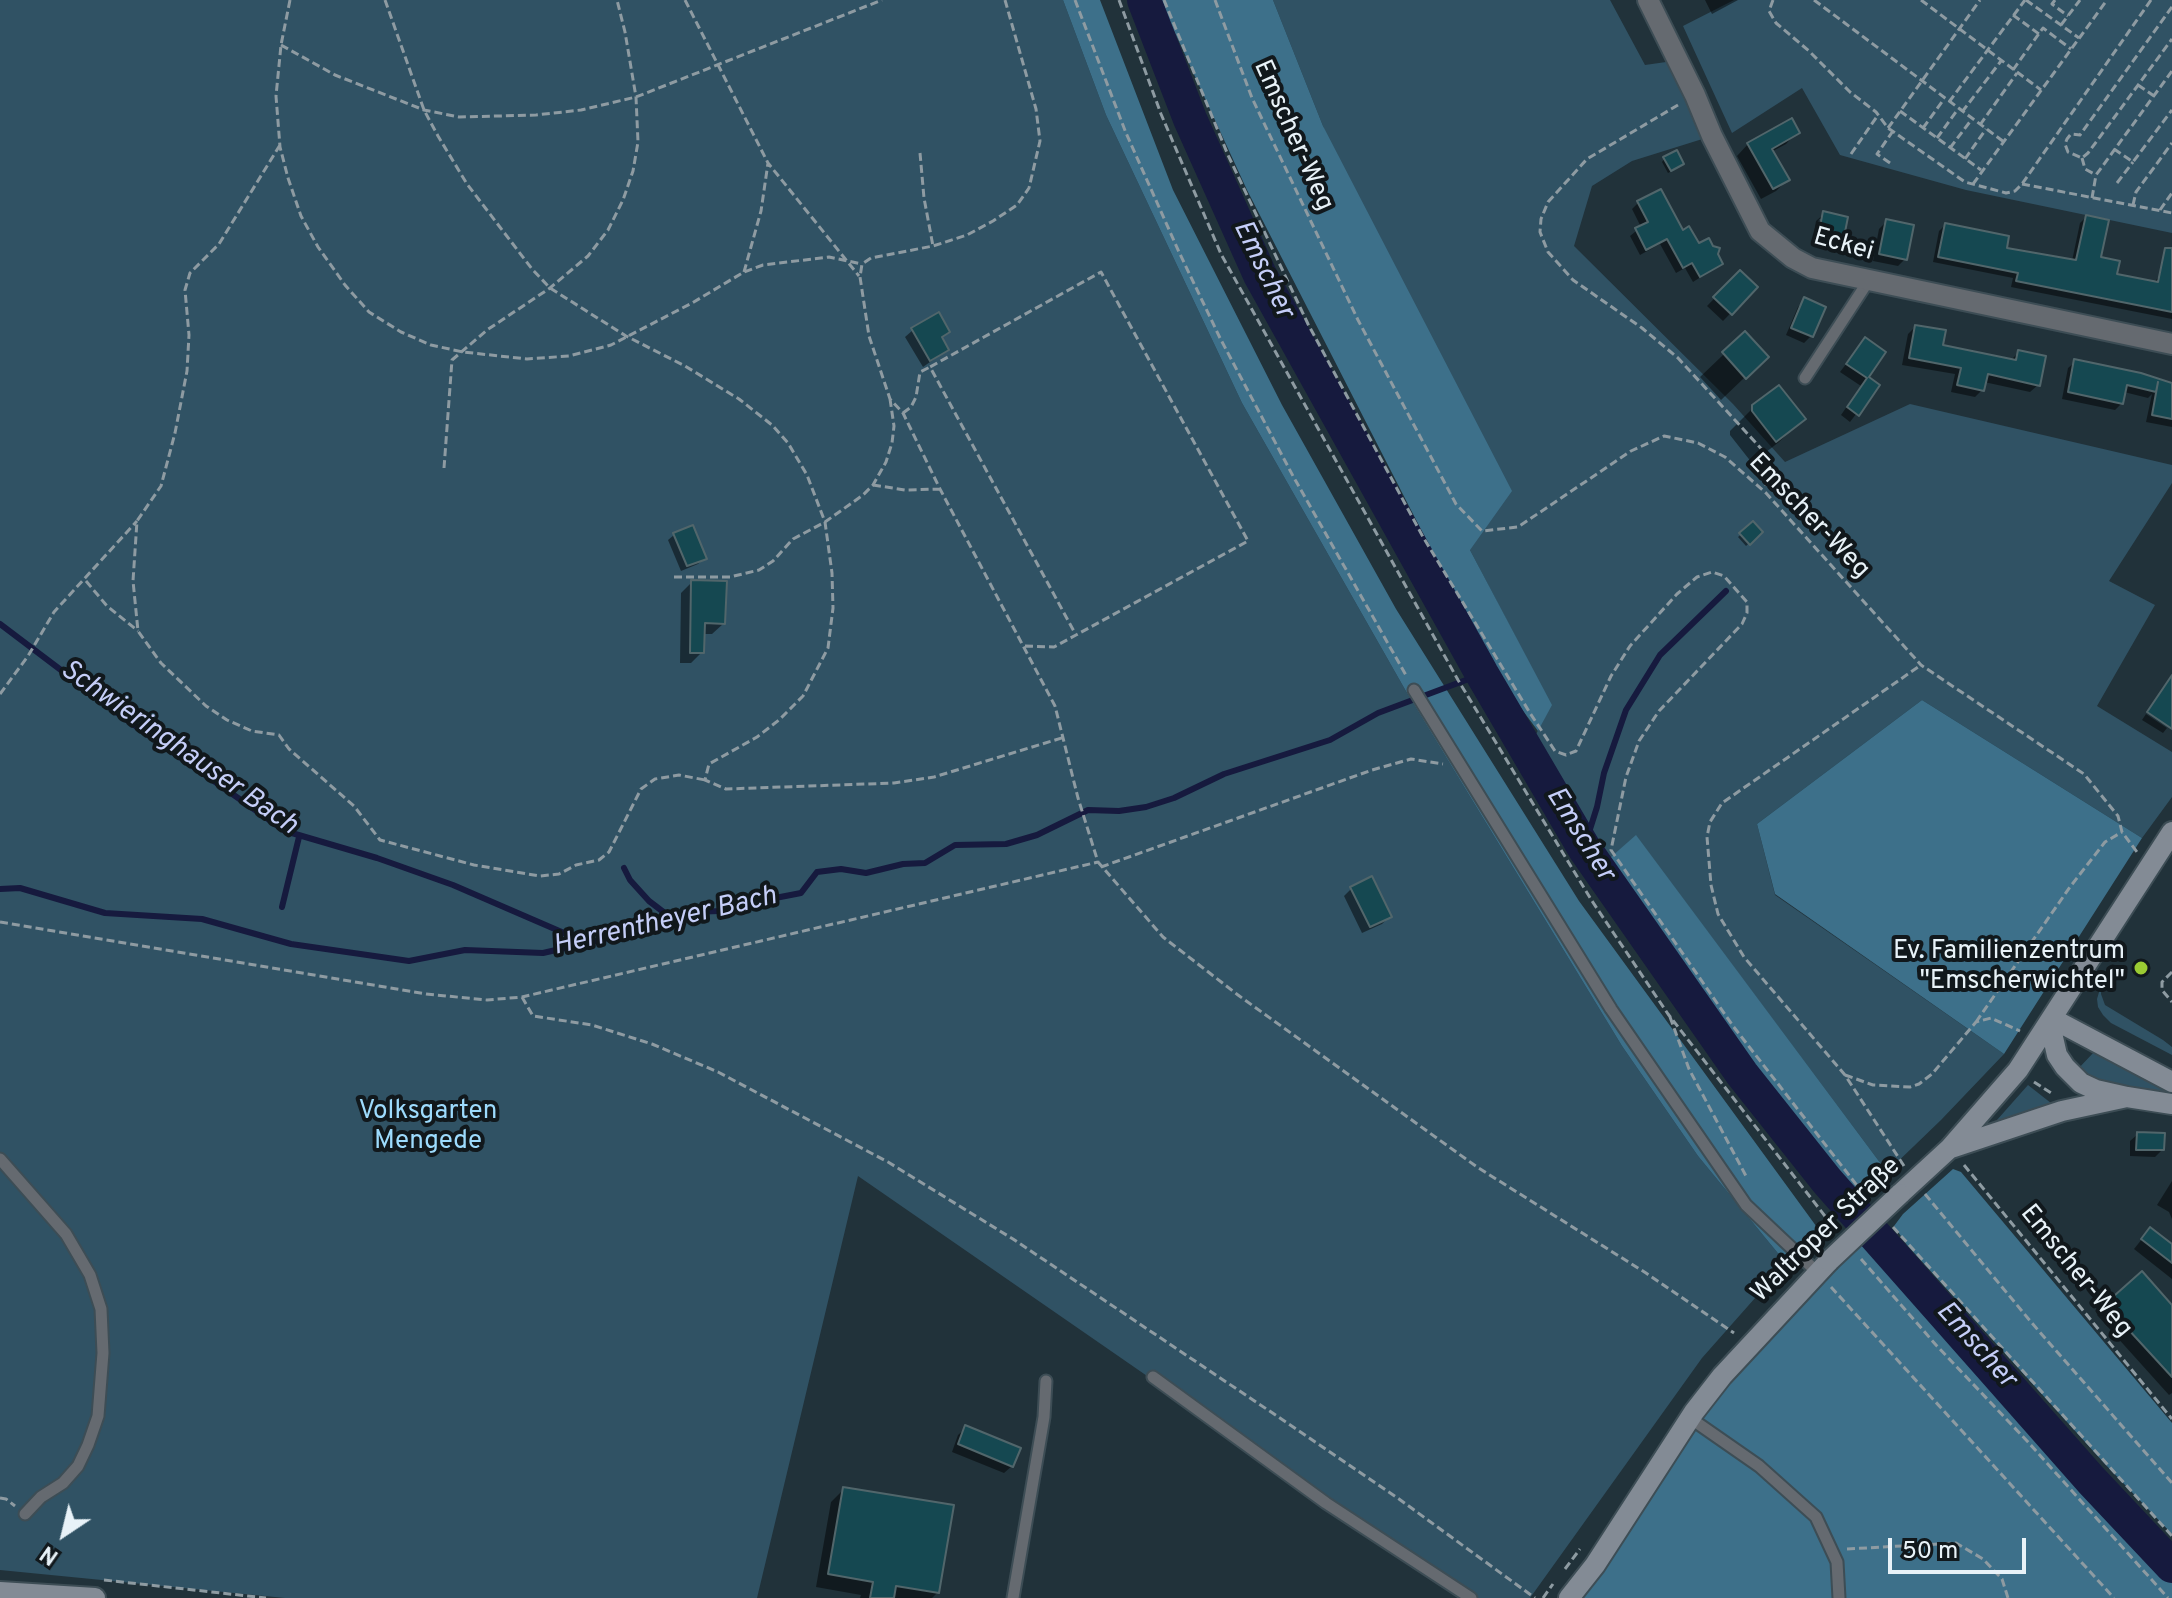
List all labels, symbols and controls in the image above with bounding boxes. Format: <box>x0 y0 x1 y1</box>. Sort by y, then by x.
street label: Emscher-Weg <box>1245 56 1339 216</box>
water label: Emscher <box>1224 215 1300 325</box>
street label: Eckei <box>1809 223 1877 269</box>
street label: Emscher-Weg <box>1741 448 1875 586</box>
water label: Schwieringhauser Bach <box>53 654 303 844</box>
water label: Emscher <box>1537 782 1621 888</box>
water label: Herrentheyer Bach <box>550 881 780 965</box>
place label: Ev. Familienzentrum "Emscherwichtel" <box>1893 937 2125 998</box>
marker: Ev. Familienzentrum "Emscherwichtel" <box>2132 959 2150 977</box>
park label: Volksgarten Mengede <box>359 1097 497 1158</box>
street label: Waltroper Straße <box>1746 1152 1908 1310</box>
street label: Emscher-Weg <box>2012 1199 2138 1345</box>
water label: Emscher <box>1927 1296 2023 1396</box>
north arrow <box>24 1494 104 1574</box>
scale bar <box>1892 1522 2030 1572</box>
text: 50 m <box>1902 1537 1958 1567</box>
text: N <box>36 1538 64 1570</box>

